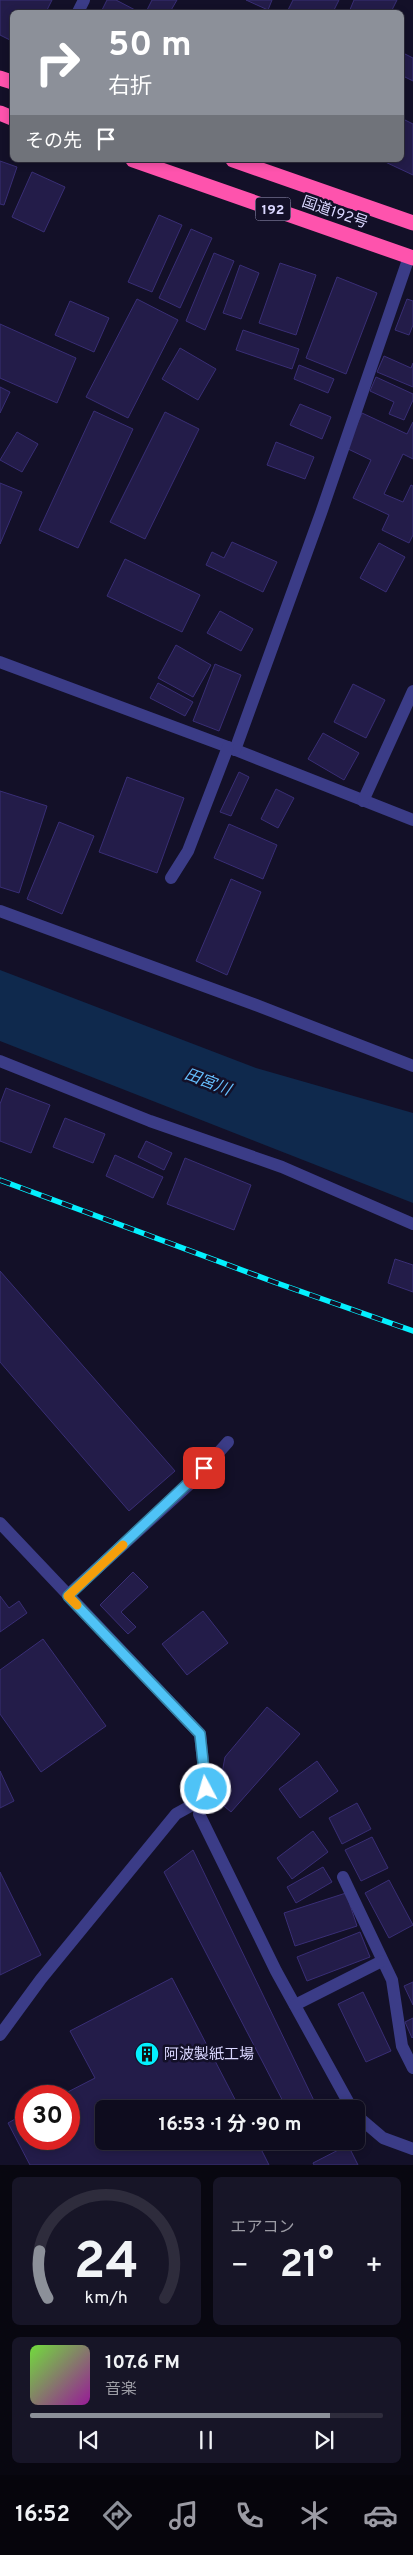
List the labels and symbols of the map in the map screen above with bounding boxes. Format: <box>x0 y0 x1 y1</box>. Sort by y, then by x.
street label: 国道192号 <box>299 193 370 234</box>
road number: 192 <box>256 198 290 220</box>
water label: 田宮川 <box>181 1065 235 1102</box>
pin <box>183 1447 225 1489</box>
position arrow <box>179 1762 231 1814</box>
building icon: 阿波製紙工場 <box>134 2041 160 2067</box>
place label: 阿波製紙工場 <box>164 2046 254 2065</box>
speed limit sign: 30 <box>15 2085 80 2150</box>

